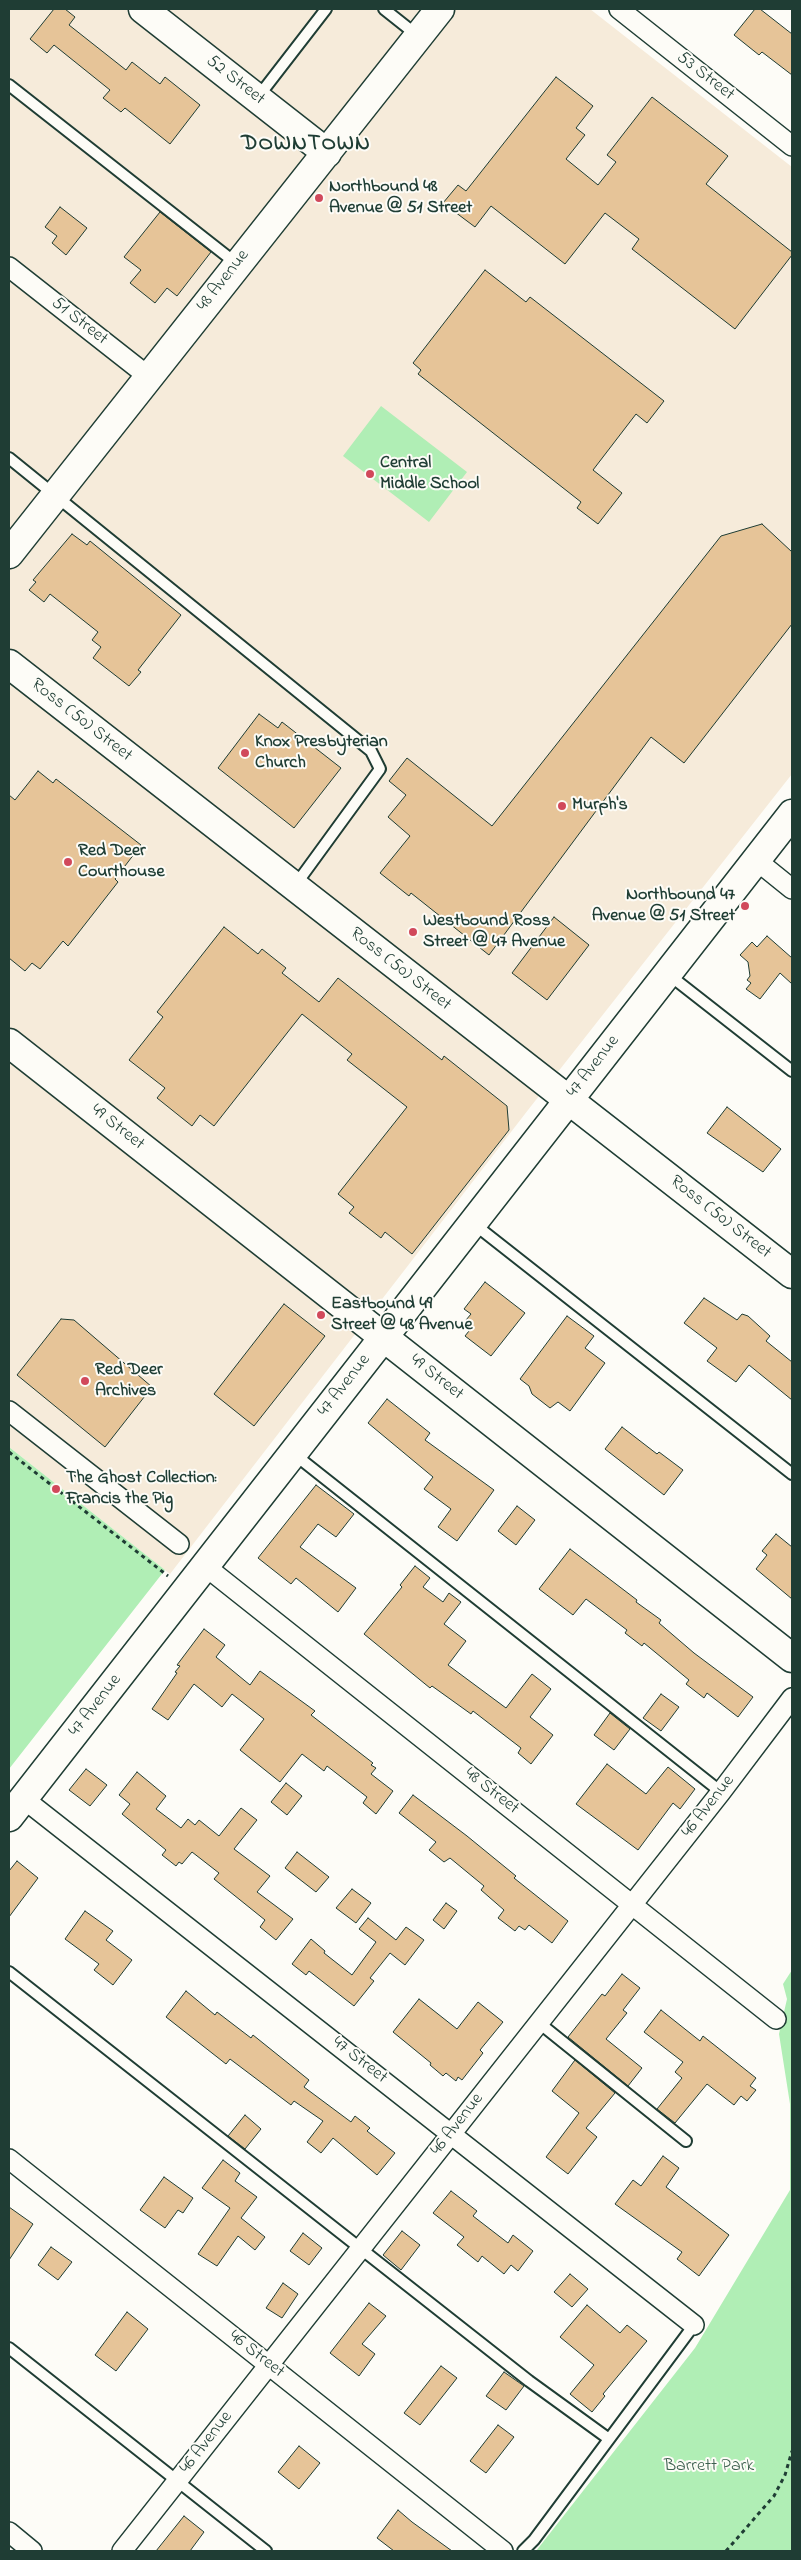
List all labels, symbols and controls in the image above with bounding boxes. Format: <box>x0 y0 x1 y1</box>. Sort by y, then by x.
street label: 53 Street <box>672 48 738 106</box>
street label: 52 Street <box>201 51 269 111</box>
district label: DOWNTOWN <box>240 132 372 158</box>
place label: Northbound 48 Avenue @ 51 Street <box>329 177 472 220</box>
marker: Northbound 48 Avenue @ 51 Street <box>313 192 325 204</box>
street label: 48 Avenue <box>193 246 255 316</box>
street label: 51 Street <box>46 293 112 351</box>
place label: Central Middle School <box>380 453 479 496</box>
marker: Central Middle School <box>364 468 376 480</box>
street label: Ross (50) Street <box>26 675 136 767</box>
place label: Knox Presbyterian Church <box>255 732 388 774</box>
marker: Knox Presbyterian Church <box>239 747 251 759</box>
place label: Murph's <box>572 795 628 817</box>
marker: Murph's <box>556 800 568 812</box>
place label: Red Deer Courthouse <box>78 841 164 884</box>
marker: Red Deer Courthouse <box>62 856 74 868</box>
place label: Northbound 47 Avenue @ 51 Street <box>592 885 735 928</box>
marker: Northbound 47 Avenue @ 51 Street <box>739 900 751 912</box>
place label: Westbound Ross Street @ 47 Avenue <box>423 911 565 954</box>
street label: Ross (50) Street <box>345 924 455 1016</box>
marker: Westbound Ross Street @ 47 Avenue <box>407 926 419 938</box>
street label: 47 Avenue <box>563 1032 625 1102</box>
street label: 49 Street <box>86 1100 148 1156</box>
street label: Ross (50) Street <box>665 1172 775 1264</box>
place label: Eastbound 49 Street @ 48 Avenue <box>331 1294 473 1336</box>
marker: Eastbound 49 Street @ 48 Avenue <box>315 1309 327 1321</box>
street label: 49 Street <box>405 1350 467 1406</box>
street label: 47 Avenue <box>314 1351 376 1421</box>
place label: Red Deer Archives <box>95 1360 163 1402</box>
marker: Red Deer Archives <box>79 1375 91 1387</box>
place label: The Ghost Collection: Francis the Pig <box>66 1468 216 1510</box>
marker: The Ghost Collection: Francis the Pig <box>50 1483 62 1495</box>
street label: 47 Avenue <box>65 1671 127 1741</box>
street label: 48 Street <box>459 1764 523 1820</box>
street label: 46 Avenue <box>678 1771 740 1843</box>
street label: 47 Street <box>327 2033 391 2089</box>
street label: 46 Avenue <box>427 2089 489 2161</box>
street label: 46 Street <box>224 2326 288 2384</box>
street label: 46 Avenue <box>176 2407 238 2479</box>
park label: Barrett Park <box>664 2456 754 2478</box>

